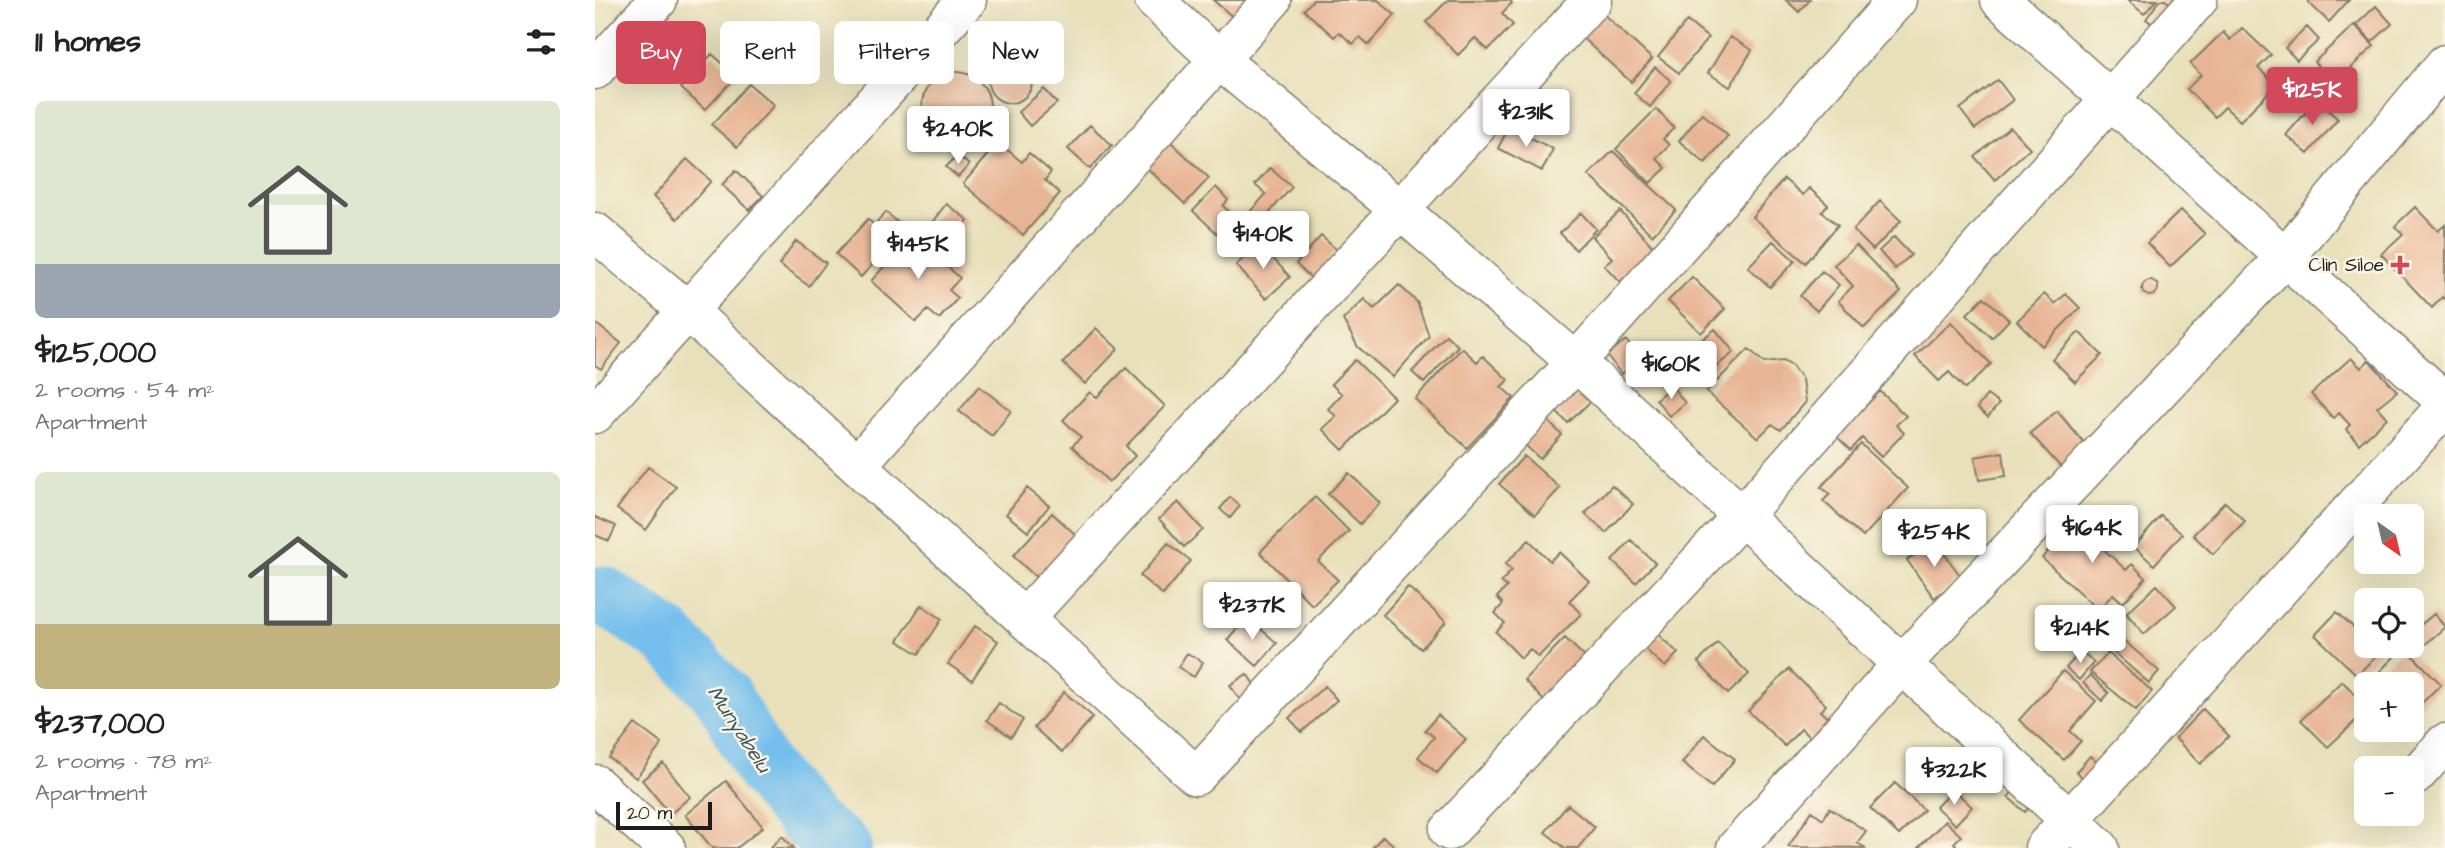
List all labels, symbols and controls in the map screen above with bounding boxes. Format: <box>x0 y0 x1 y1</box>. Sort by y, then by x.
text: 11 homes <box>35 21 141 63</box>
chip: Buy <box>616 21 706 84</box>
chip: Rent <box>720 21 820 84</box>
chip: Filters <box>834 21 954 84</box>
chip: New <box>968 21 1064 84</box>
icon: filters <box>522 23 560 61</box>
pin: $125K <box>2263 68 2361 127</box>
text: $125K <box>2282 74 2342 106</box>
pin: $231K <box>1477 90 1575 149</box>
text: $231K <box>1499 96 1553 128</box>
pin: $240K <box>909 106 1007 166</box>
text: $240K <box>923 113 993 145</box>
icon: home <box>235 147 361 273</box>
pin: $140K <box>1214 212 1312 271</box>
text: $140K <box>1233 218 1293 250</box>
pin: $145K <box>869 222 967 281</box>
text: $145K <box>887 228 949 260</box>
place label: Clin Siloe <box>2309 252 2384 279</box>
marker: Clin Siloe <box>2390 255 2410 275</box>
text: $125,000 <box>35 332 156 374</box>
pin: $160K <box>1622 342 1720 401</box>
text: $160K <box>1642 348 1700 380</box>
text: 2 rooms · 54 m² <box>35 374 215 406</box>
text: Apartment <box>35 406 147 438</box>
north arrow <box>2354 504 2424 574</box>
map controls <box>2354 504 2424 826</box>
pin: $164K <box>2043 505 2141 565</box>
pin: $254K <box>1885 510 1983 569</box>
text: $164K <box>2062 512 2122 544</box>
text: $254K <box>1898 516 1970 548</box>
icon: home <box>235 518 361 644</box>
pin: $237K <box>1203 582 1301 642</box>
button: locate <box>2354 588 2424 658</box>
text: $237K <box>1219 589 1285 621</box>
pin: $214K <box>2031 606 2129 665</box>
text: $214K <box>2051 612 2109 644</box>
button: + <box>2354 672 2424 742</box>
water label: Munyabelu <box>699 680 779 780</box>
text: $237,000 <box>35 703 165 745</box>
text: 2 rooms · 78 m² <box>35 745 212 777</box>
pin: $322K <box>1905 748 2003 807</box>
text: $322K <box>1922 754 1986 786</box>
button: − <box>2354 756 2424 826</box>
text: Apartment <box>35 777 147 809</box>
scale bar <box>616 799 712 831</box>
text: 20 m <box>627 800 672 827</box>

